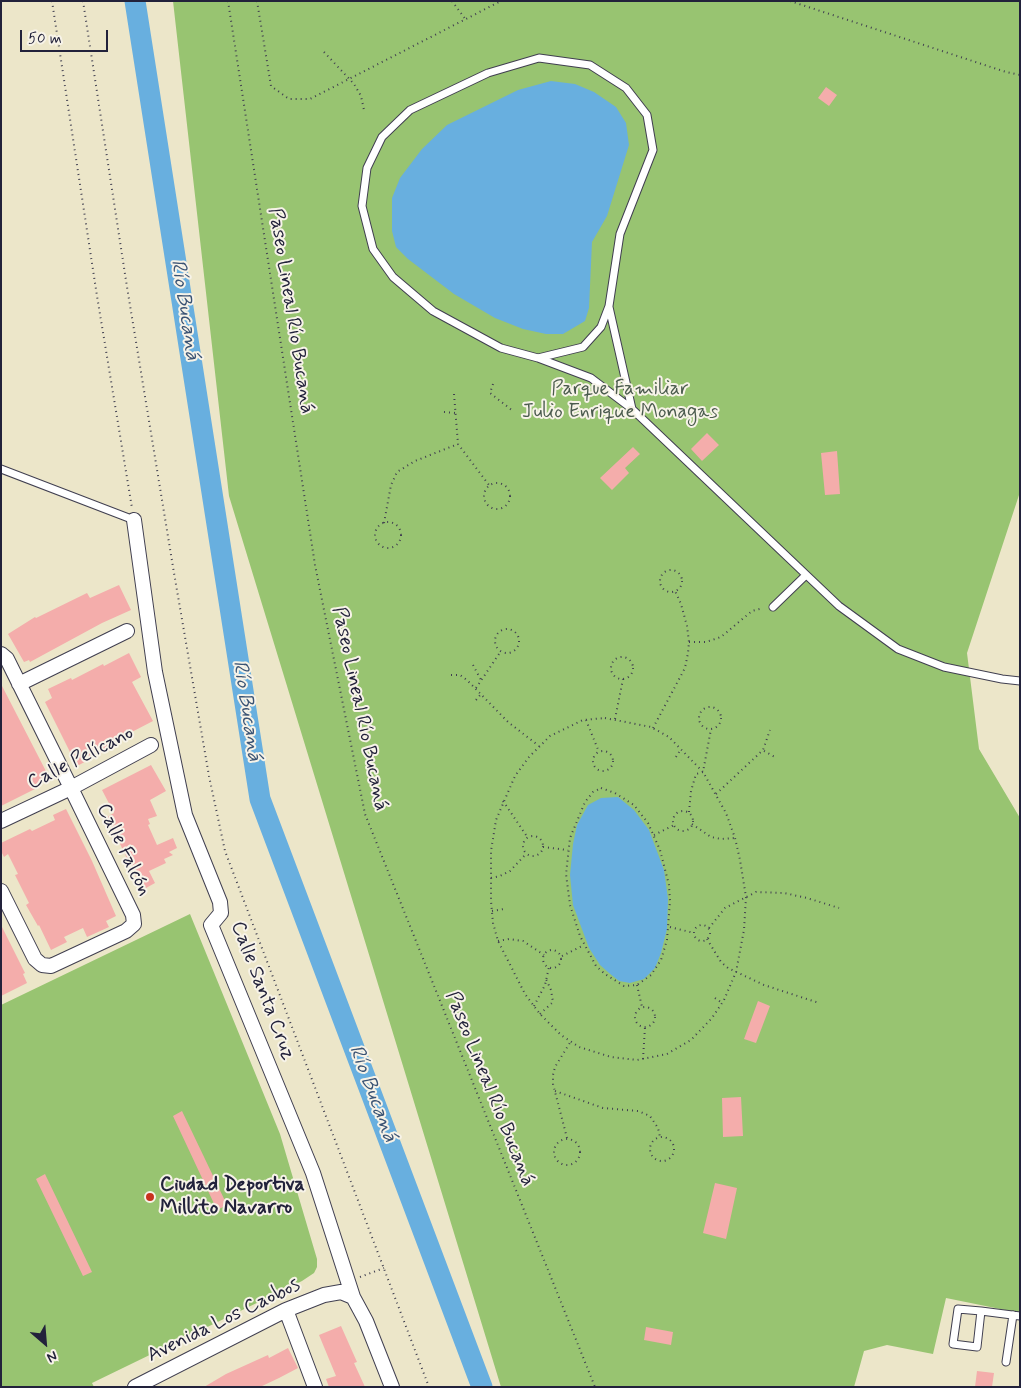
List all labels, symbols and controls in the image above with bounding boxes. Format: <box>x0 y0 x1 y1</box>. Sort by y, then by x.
scale bar <box>22 20 110 52</box>
text: 50 m <box>28 29 62 49</box>
street label: Paseo Lineal Río Bucaná <box>262 206 318 416</box>
water label: Río Bucaná <box>164 258 204 362</box>
park label: Parque Familiar Julio Enrique Monagas <box>522 378 718 425</box>
street label: Paseo Lineal Río Bucaná <box>326 605 392 813</box>
water label: Río Bucaná <box>226 659 266 763</box>
street label: Calle Pelícano <box>24 722 138 796</box>
street label: Calle Falcón <box>90 800 156 900</box>
street label: Calle Santa Cruz <box>225 918 299 1064</box>
street label: Paseo Lineal Río Bucaná <box>439 988 539 1190</box>
water label: Río Bucaná <box>342 1042 402 1146</box>
place label: Ciudad Deportiva Millito Navarro <box>160 1174 305 1221</box>
marker: Ciudad Deportiva Millito Navarro <box>144 1191 156 1203</box>
street label: Avenida Los Caobos <box>144 1274 304 1368</box>
north arrow <box>20 1318 70 1368</box>
text: N <box>44 1346 60 1366</box>

